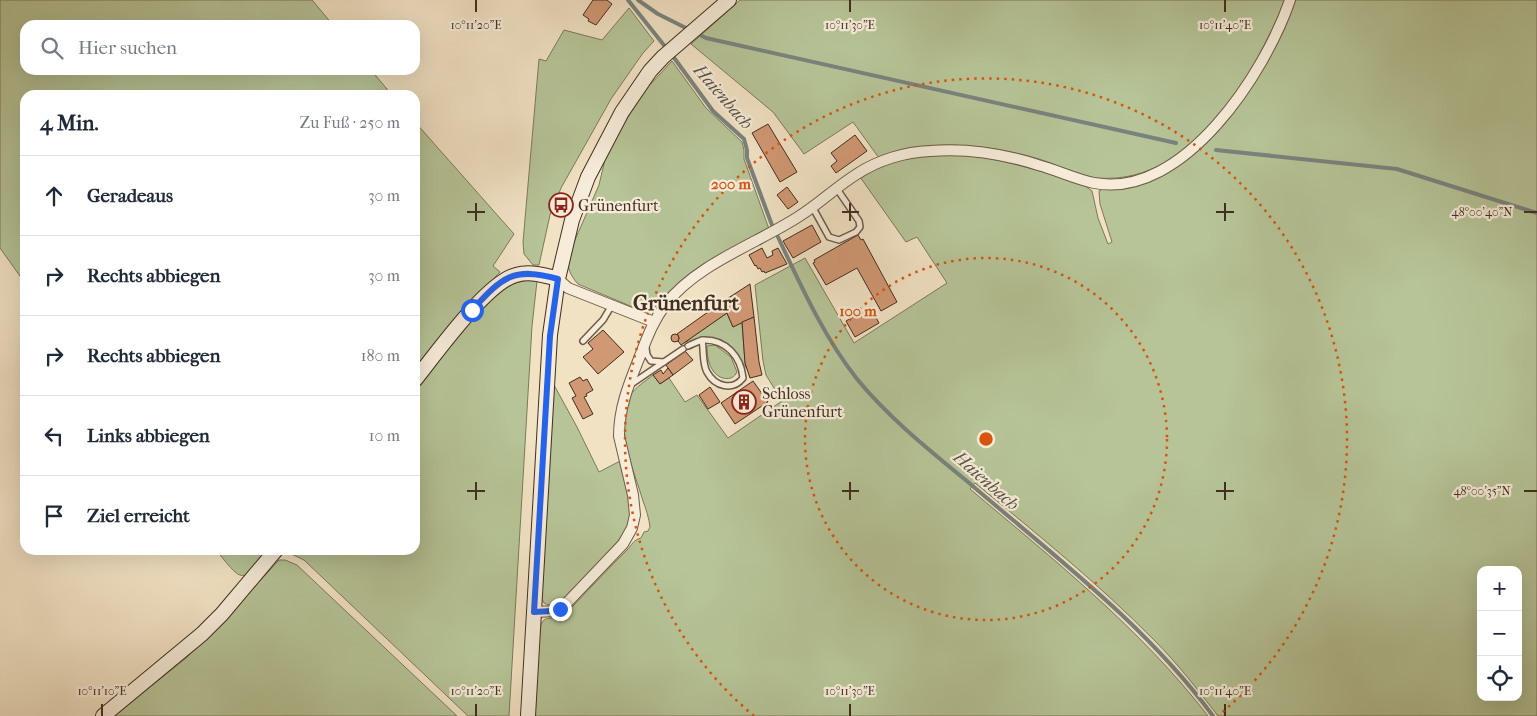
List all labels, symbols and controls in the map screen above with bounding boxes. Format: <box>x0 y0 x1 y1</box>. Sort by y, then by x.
text: 10°11'20"E <box>450 18 502 32</box>
text: 10°11'30"E <box>825 18 875 32</box>
text: 10°11'40"E <box>1199 18 1251 32</box>
search box <box>20 20 420 75</box>
icon: search <box>38 34 66 62</box>
text: Hier suchen <box>78 37 177 59</box>
water label: Haienbach <box>688 59 757 134</box>
text: 4 Min. <box>40 111 99 135</box>
text: Zu Fuß · 250 m <box>300 113 400 132</box>
text: 200 m <box>711 175 751 193</box>
icon: ahead <box>40 182 68 210</box>
text: Geradeaus <box>87 185 173 207</box>
text: 30 m <box>368 186 400 205</box>
bus stop icon: Grünenfurt <box>548 192 574 218</box>
place label: Grünenfurt <box>578 196 659 215</box>
text: 48°00'40"N <box>1452 205 1512 219</box>
icon: right <box>40 262 68 290</box>
text: Rechts abbiegen <box>87 265 221 287</box>
text: 30 m <box>368 266 400 285</box>
district label: Grünenfurt <box>633 291 739 315</box>
route start <box>461 299 484 322</box>
text: 100 m <box>839 302 877 320</box>
icon: right <box>40 342 68 370</box>
text: Rechts abbiegen <box>87 345 221 367</box>
text: 180 m <box>361 346 400 365</box>
place label: Schloss Grünenfurt <box>762 384 843 421</box>
building icon: Schloss Grünenfurt <box>731 389 757 415</box>
icon: left <box>40 422 68 450</box>
text: Links abbiegen <box>87 425 210 447</box>
text: 10 m <box>369 426 400 445</box>
centre of rings <box>977 430 995 448</box>
water label: Haienbach <box>948 446 1023 515</box>
text: 48°00'35"N <box>1453 484 1511 498</box>
icon: arrive <box>40 502 68 530</box>
text: Ziel erreicht <box>87 505 190 527</box>
map controls <box>1477 566 1522 701</box>
button: + <box>1477 566 1522 611</box>
route end <box>549 598 572 621</box>
button: − <box>1477 611 1522 656</box>
button: locate <box>1477 656 1522 701</box>
text: 10°11'10"E <box>77 684 127 698</box>
text: 10°11'20"E <box>450 684 502 698</box>
text: 10°11'30"E <box>825 684 875 698</box>
text: 10°11'40"E <box>1199 684 1251 698</box>

